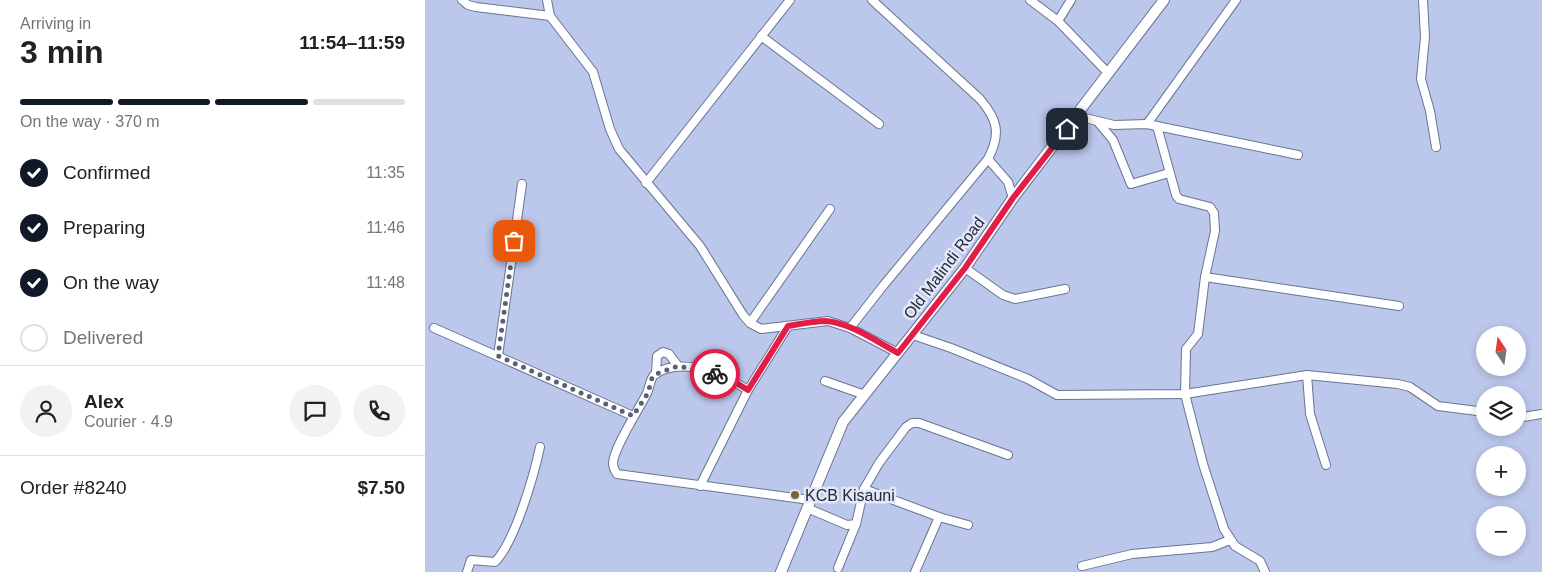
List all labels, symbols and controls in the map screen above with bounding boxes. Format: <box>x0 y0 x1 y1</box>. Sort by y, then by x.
text: Arriving in <box>20 15 91 32</box>
text: 11:54–11:59 <box>299 32 405 53</box>
text: 3 min <box>20 34 104 70</box>
pin <box>1046 108 1088 150</box>
text: On the way · 370 m <box>20 113 160 130</box>
icon: home <box>1053 115 1081 143</box>
icon: check <box>20 159 48 187</box>
text: Confirmed <box>63 162 151 183</box>
text: 11:35 <box>366 164 405 181</box>
icon: check <box>20 214 48 242</box>
street label: Old Malindi Road <box>900 214 988 322</box>
text: Preparing <box>63 217 145 238</box>
text: 11:46 <box>366 219 405 236</box>
pin <box>493 220 535 262</box>
icon: bag <box>500 227 528 255</box>
icon: check <box>20 269 48 297</box>
text: On the way <box>63 272 159 293</box>
text: 11:48 <box>366 274 405 291</box>
north arrow <box>1476 326 1526 376</box>
map controls <box>1476 326 1526 556</box>
text: Delivered <box>63 327 143 348</box>
courier <box>690 349 740 399</box>
icon: bike <box>701 360 729 388</box>
button: person <box>20 385 72 437</box>
button: chat <box>289 385 341 437</box>
button: phone <box>353 385 405 437</box>
button: layers <box>1476 386 1526 436</box>
text: Alex <box>84 391 124 412</box>
text: Courier · 4.9 <box>84 413 173 430</box>
button: + <box>1476 446 1526 496</box>
text: Order #8240 <box>20 477 127 498</box>
text: $7.50 <box>357 477 405 498</box>
place label: KCB Kisauni <box>805 487 895 504</box>
marker: KCB Kisauni <box>789 489 801 501</box>
button: − <box>1476 506 1526 556</box>

